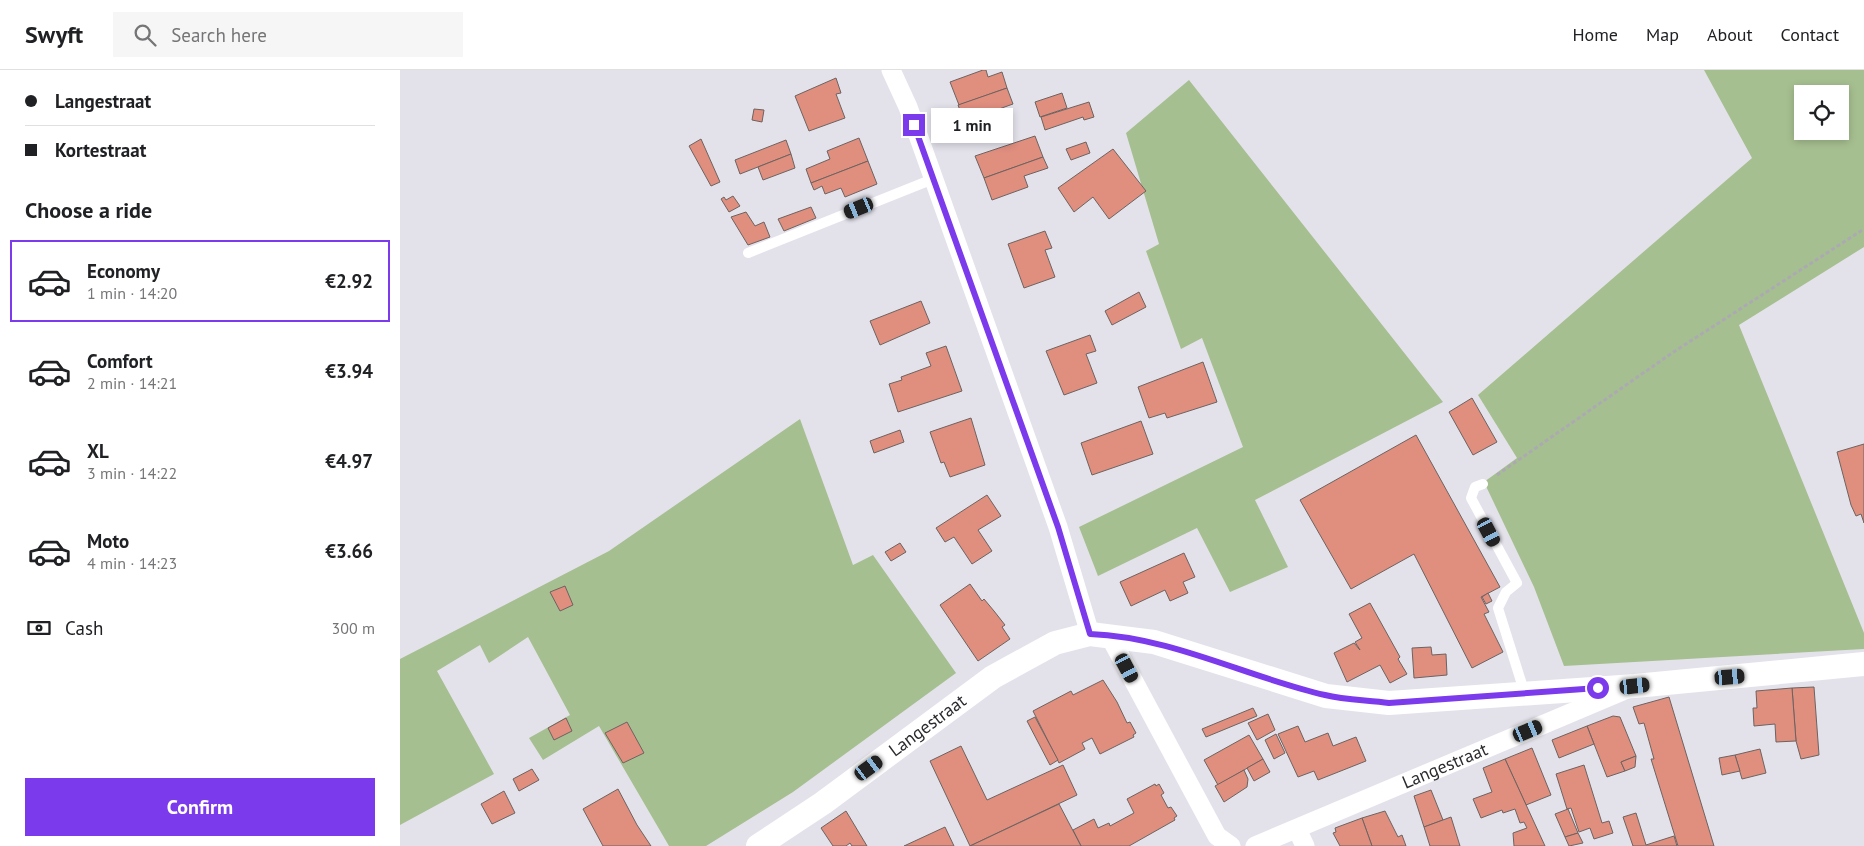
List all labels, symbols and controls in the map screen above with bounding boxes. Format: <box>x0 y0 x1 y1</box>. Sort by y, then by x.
search box <box>113 12 463 57</box>
text: Swyft <box>25 19 83 50</box>
icon: search <box>131 21 159 49</box>
text: Search here <box>171 23 267 47</box>
text: Home <box>1572 23 1618 46</box>
text: Map <box>1646 23 1679 46</box>
text: About <box>1707 23 1753 46</box>
text: Contact <box>1781 23 1839 46</box>
map controls <box>1794 85 1849 140</box>
button: locate <box>1794 85 1849 140</box>
text: Langestraat <box>55 89 151 113</box>
callout: 1 min <box>932 108 1014 142</box>
route end <box>903 114 925 136</box>
text: 1 min <box>952 115 992 135</box>
text: Kortestraat <box>55 138 146 162</box>
car <box>842 195 875 221</box>
text: Choose a ride <box>25 196 152 224</box>
icon: car <box>27 259 72 304</box>
text: Economy <box>87 259 160 283</box>
text: €2.92 <box>325 269 373 293</box>
text: 1 min · 14:20 <box>87 283 177 303</box>
icon: car <box>27 349 72 394</box>
text: Comfort <box>87 349 153 373</box>
text: €3.94 <box>325 359 373 383</box>
text: 2 min · 14:21 <box>87 373 177 393</box>
icon: car <box>27 439 72 484</box>
text: XL <box>87 439 109 463</box>
text: €4.97 <box>325 449 373 473</box>
text: 3 min · 14:22 <box>87 463 177 483</box>
car <box>1475 515 1502 549</box>
icon: car <box>27 529 72 574</box>
text: Moto <box>87 529 129 553</box>
text: €3.66 <box>325 539 373 563</box>
text: 4 min · 14:23 <box>87 553 177 573</box>
icon: cash <box>25 614 53 642</box>
text: Cash <box>65 616 103 640</box>
text: 300 m <box>332 618 375 638</box>
car <box>1113 651 1140 685</box>
car <box>1714 668 1745 686</box>
route start <box>1587 677 1609 699</box>
car <box>1619 677 1650 695</box>
street label: Langestraat <box>884 689 970 761</box>
car <box>1511 718 1544 744</box>
street label: Langestraat <box>1399 737 1491 794</box>
car <box>852 753 885 783</box>
button: Confirm <box>25 778 375 836</box>

